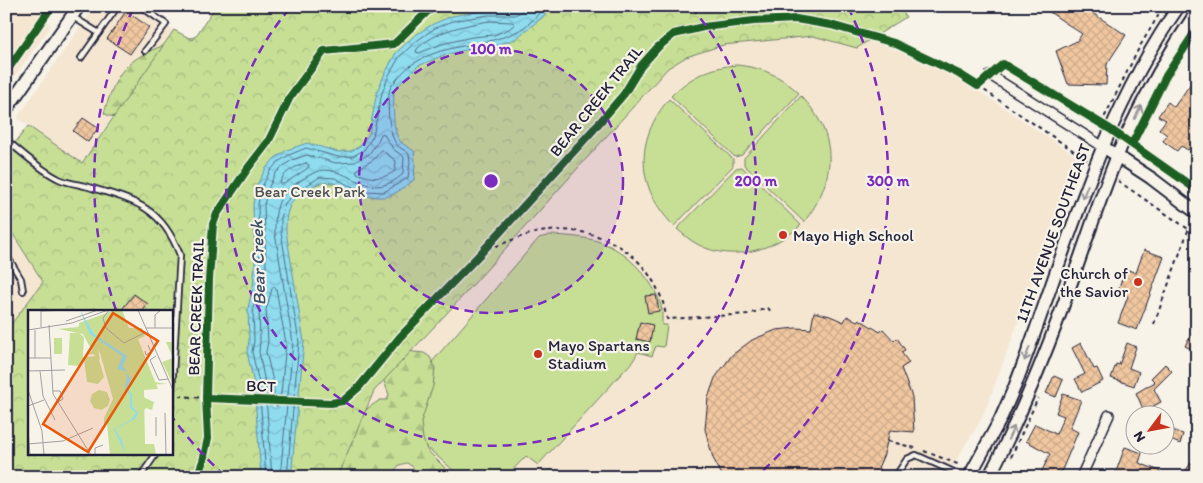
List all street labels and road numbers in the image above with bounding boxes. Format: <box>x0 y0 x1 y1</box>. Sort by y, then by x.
street label: BEAR CREEK TRAIL <box>545 42 647 160</box>
street label: 11TH AVENUE SOUTHEAST <box>1012 141 1094 325</box>
street label: BEAR CREEK TRAIL <box>184 238 208 376</box>
street label: BCT <box>246 376 276 396</box>

